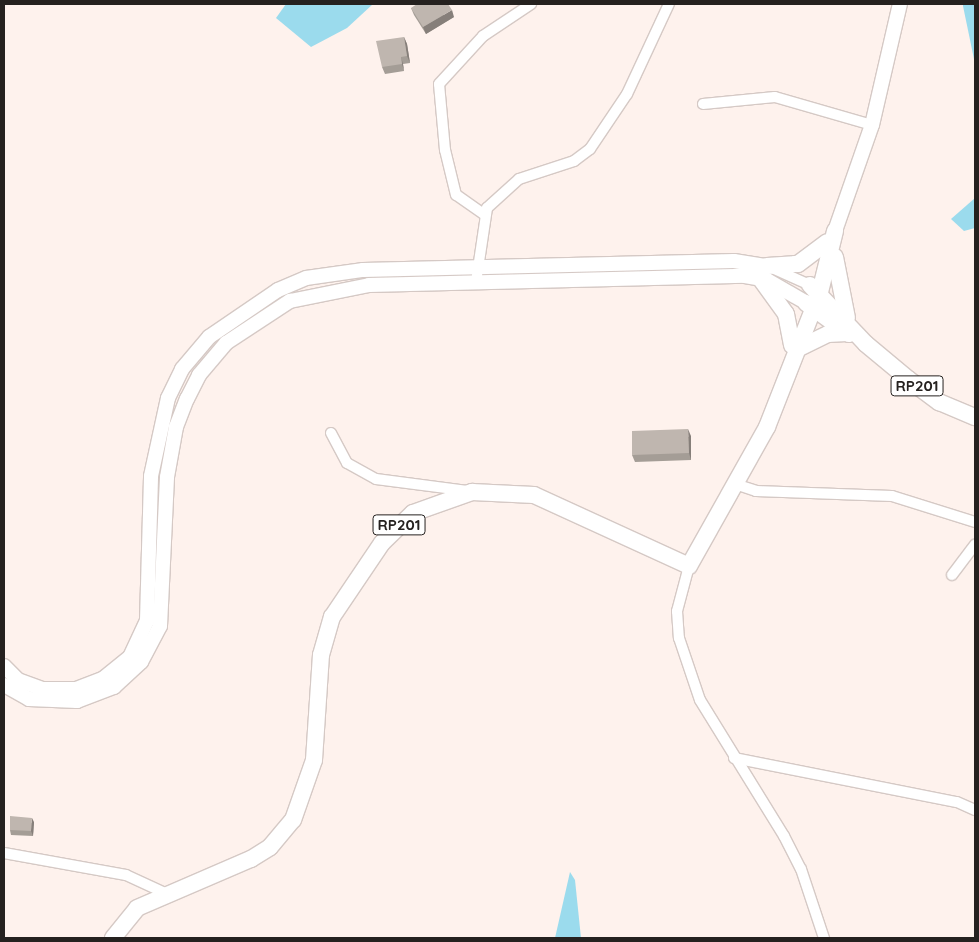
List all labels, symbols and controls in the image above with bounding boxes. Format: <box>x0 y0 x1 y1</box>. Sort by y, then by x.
road number: RP201 <box>890 374 944 398</box>
road number: RP201 <box>372 512 426 538</box>

